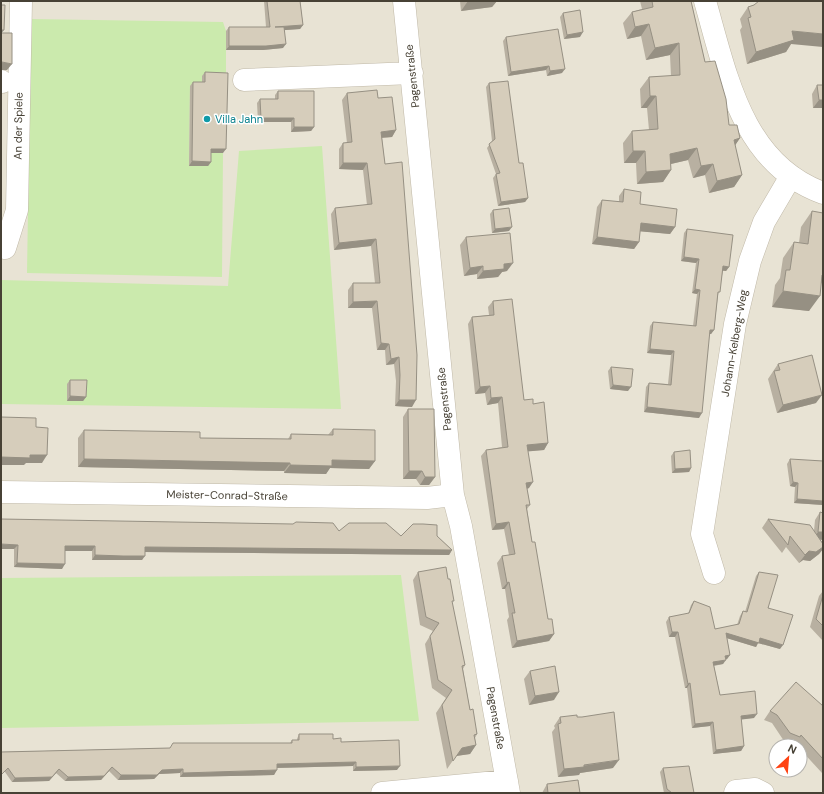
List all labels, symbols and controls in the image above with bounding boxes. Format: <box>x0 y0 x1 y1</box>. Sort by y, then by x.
street label: Pagenstraße <box>402 44 422 108</box>
street label: An der Spiele <box>10 92 26 160</box>
place label: Villa Jahn <box>215 112 263 126</box>
marker: Villa Jahn <box>202 114 212 124</box>
street label: Johann-Kelberg-Weg <box>718 288 750 398</box>
street label: Pagenstraße <box>434 367 454 431</box>
street label: Meister-Conrad-Straße <box>166 487 288 503</box>
street label: Pagenstraße <box>484 685 508 751</box>
north arrow <box>768 738 808 778</box>
text: N <box>786 741 799 757</box>

